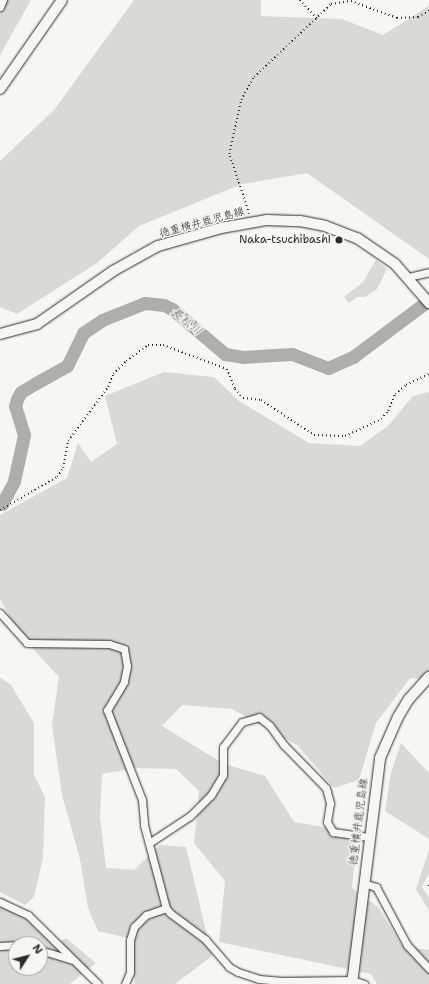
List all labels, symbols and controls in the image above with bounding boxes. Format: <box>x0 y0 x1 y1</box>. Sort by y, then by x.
street label: 徳重横井鹿児島線 <box>158 205 246 241</box>
place label: Naka-tsuchibashi <box>239 233 331 247</box>
marker: Naka-tsuchibashi <box>334 235 344 245</box>
water label: 長松川 <box>167 305 205 339</box>
street label: 徳重横井鹿児島線 <box>347 778 371 866</box>
north arrow <box>8 936 48 976</box>
text: N <box>29 941 46 957</box>

